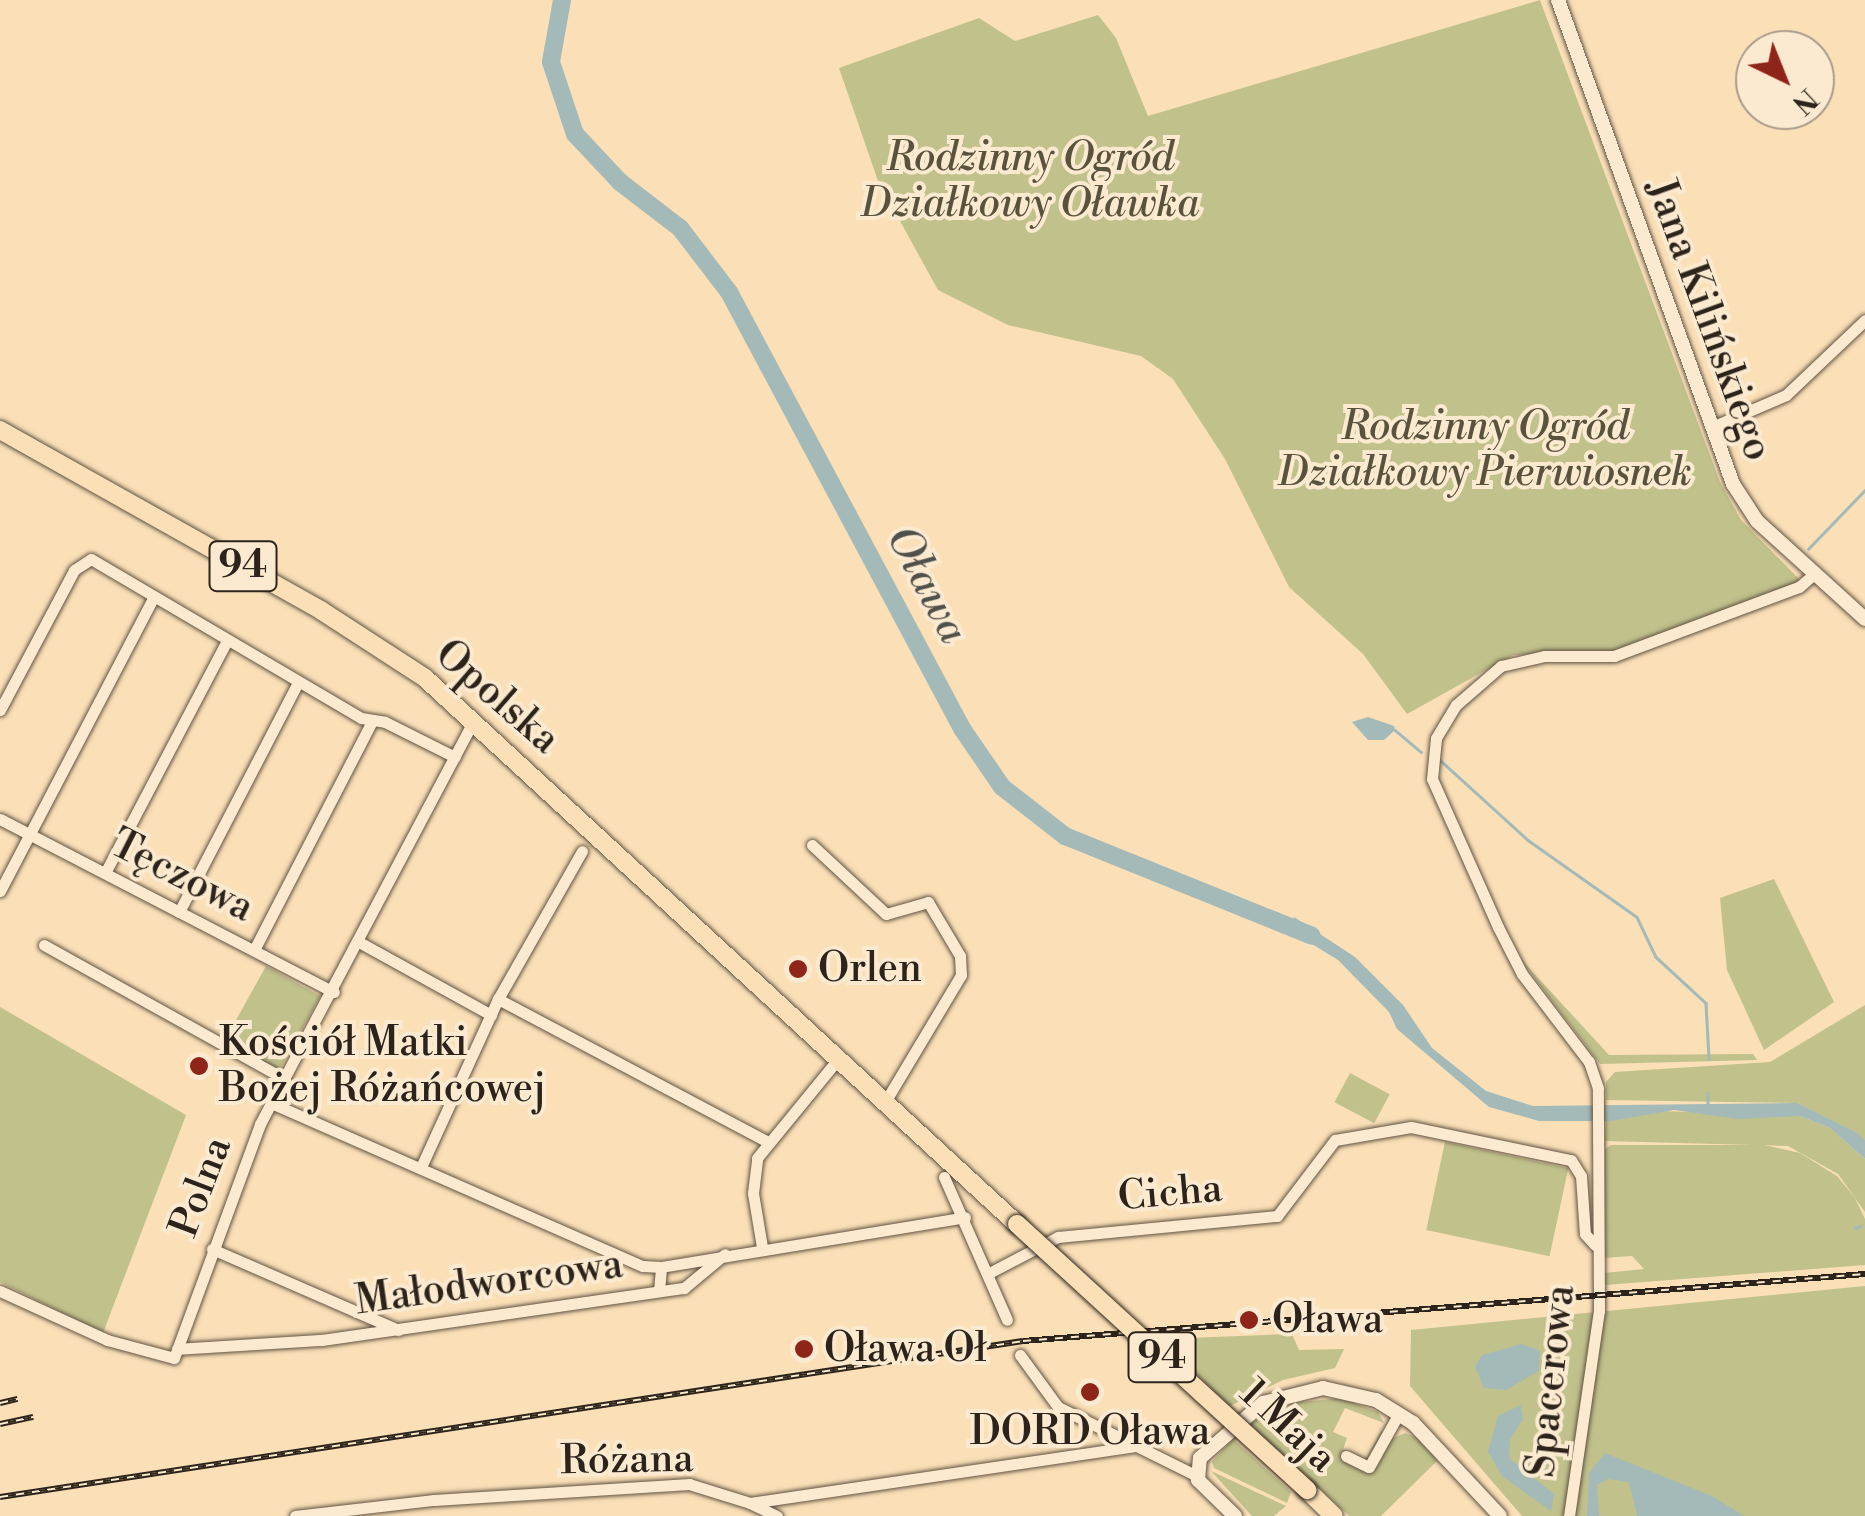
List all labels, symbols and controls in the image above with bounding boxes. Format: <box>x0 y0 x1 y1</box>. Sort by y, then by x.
north arrow <box>1735 30 1835 130</box>
text: N <box>1784 80 1824 121</box>
park label: Rodzinny Ogród Działkowy Oławka <box>861 134 1199 228</box>
street label: Jana Kilińskiego <box>1636 173 1782 467</box>
park label: Rodzinny Ogród Działkowy Pierwiosnek <box>1278 403 1692 497</box>
water label: Oława <box>874 518 978 652</box>
road number: 94 <box>208 533 278 599</box>
street label: Opolska <box>425 630 569 764</box>
street label: Tęczowa <box>103 820 261 932</box>
place label: Orlen <box>818 945 922 993</box>
marker: Orlen <box>787 958 809 980</box>
place label: Kościół Matki Bożej Różańcowej <box>219 1019 546 1113</box>
marker: Kościół Matki Bożej Różańcowej <box>188 1055 210 1077</box>
street label: Polna <box>160 1130 242 1244</box>
street label: Cicha <box>1116 1165 1224 1221</box>
street label: Małodworcowa <box>352 1240 626 1326</box>
street label: Spacerowa <box>1517 1282 1585 1480</box>
place label: Oława <box>1272 1296 1383 1344</box>
marker: Oława <box>1236 1307 1262 1333</box>
road number: 94 <box>1127 1324 1197 1390</box>
place label: Oława Oł <box>824 1325 987 1373</box>
marker: Oława Oł <box>793 1338 815 1360</box>
street label: 1 Maja <box>1230 1370 1346 1482</box>
marker: DORD Oława <box>1079 1381 1101 1403</box>
place label: DORD Oława <box>970 1408 1210 1456</box>
street label: Różana <box>560 1435 694 1485</box>

